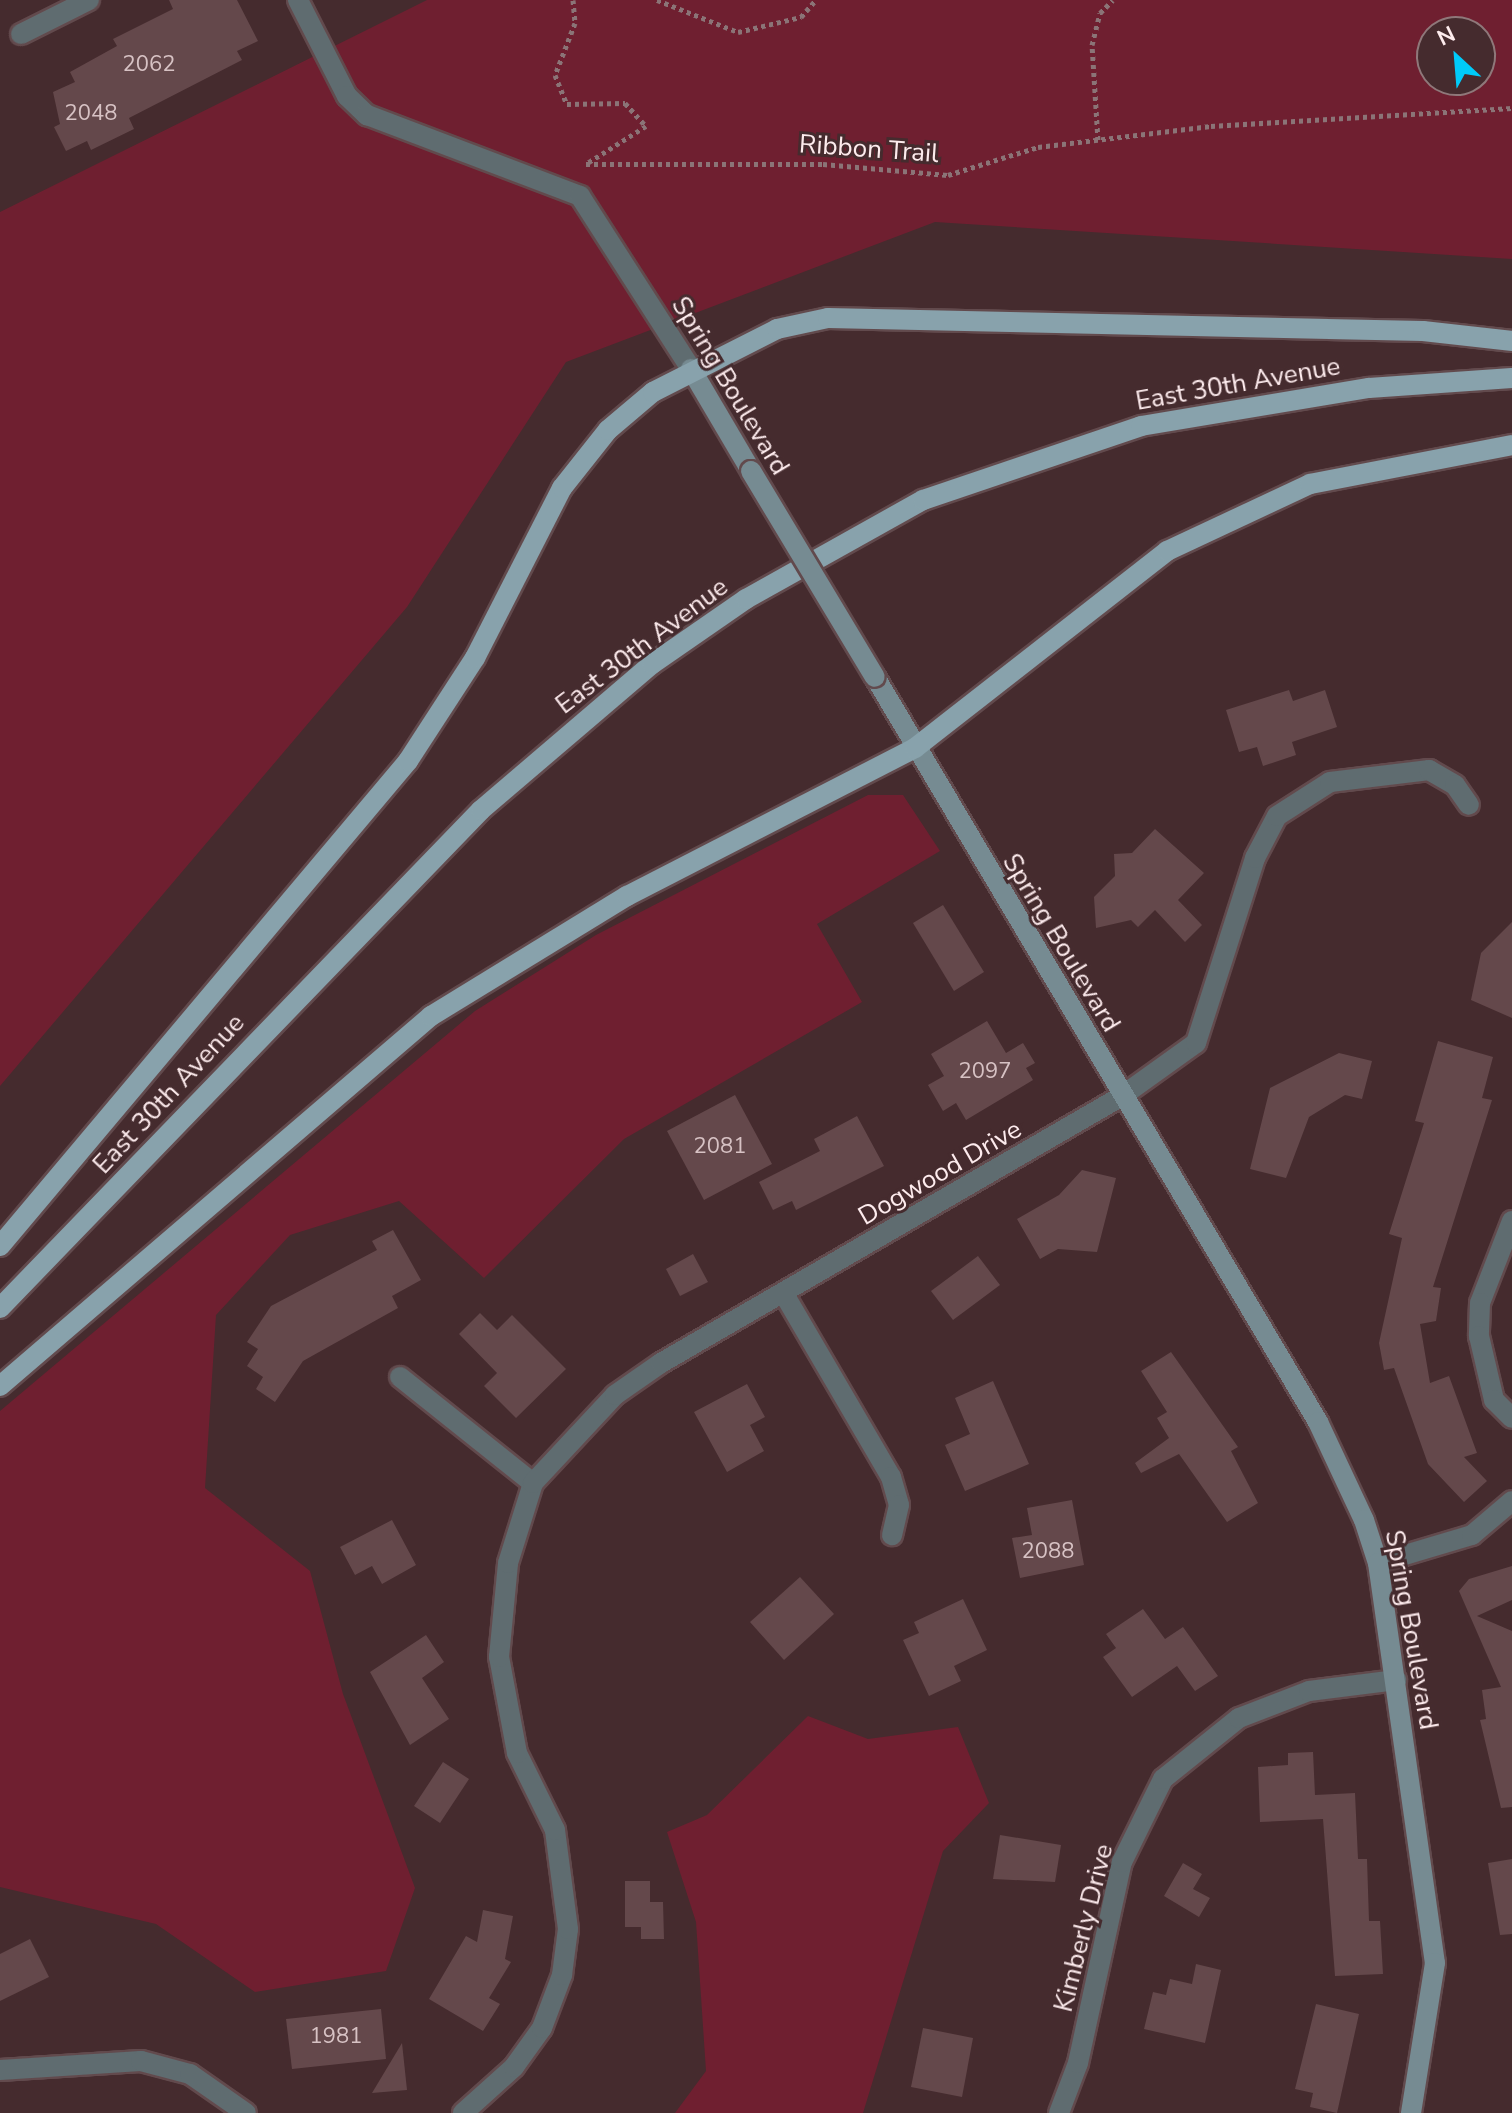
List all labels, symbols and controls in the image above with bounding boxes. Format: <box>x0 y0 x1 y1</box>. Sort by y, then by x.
north arrow <box>1416 16 1496 96</box>
text: N <box>1432 19 1460 53</box>
house number: 2062 <box>123 52 175 78</box>
house number: 2048 <box>65 101 117 127</box>
street label: Ribbon Trail <box>798 129 940 169</box>
street label: Spring Boulevard <box>665 291 795 481</box>
street label: East 30th Avenue <box>1133 351 1343 417</box>
street label: East 30th Avenue <box>550 571 734 721</box>
street label: Spring Boulevard <box>996 848 1126 1038</box>
street label: East 30th Avenue <box>87 1008 251 1180</box>
house number: 2097 <box>959 1059 1011 1085</box>
street label: Dogwood Drive <box>853 1114 1027 1232</box>
house number: 2081 <box>694 1134 746 1160</box>
street label: Spring Boulevard <box>1378 1528 1444 1732</box>
house number: 2088 <box>1022 1539 1074 1565</box>
street label: Kimberly Drive <box>1048 1841 1120 2015</box>
house number: 1981 <box>310 2024 362 2050</box>

